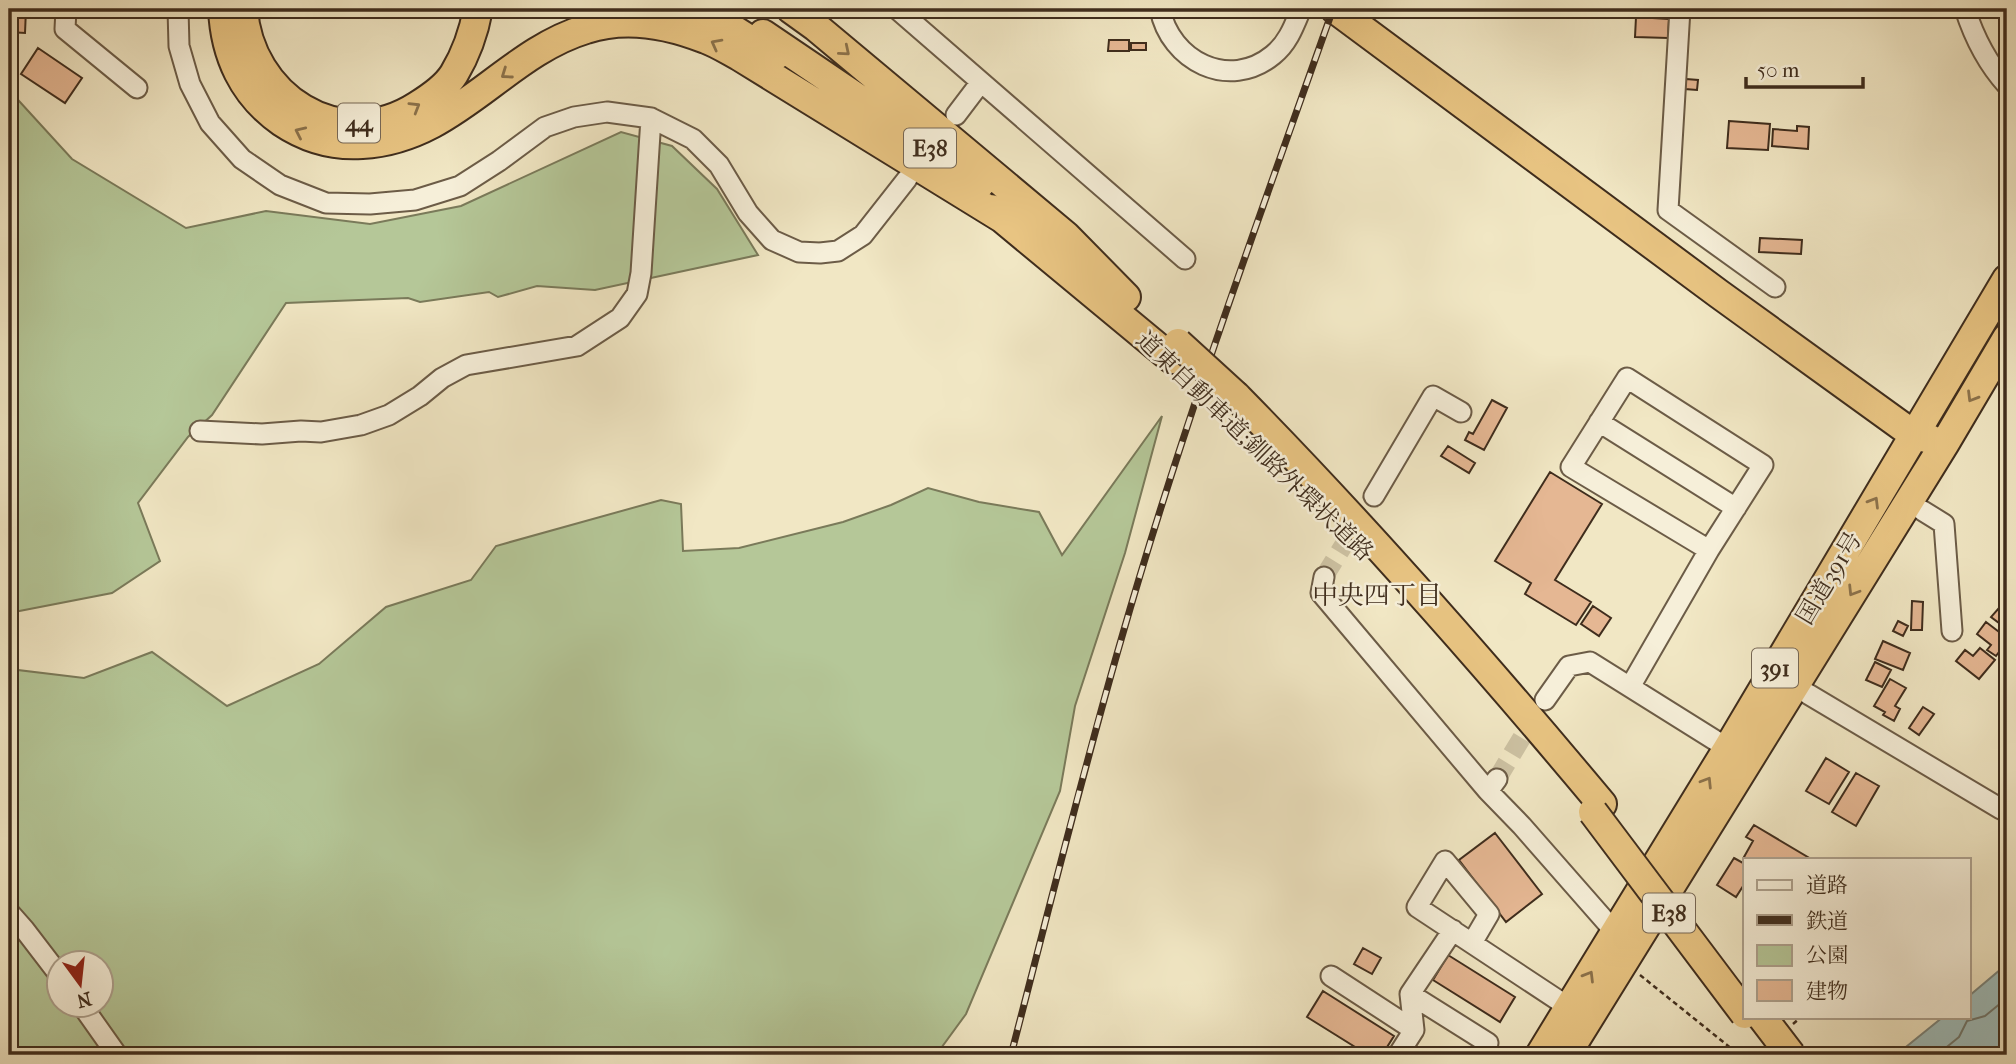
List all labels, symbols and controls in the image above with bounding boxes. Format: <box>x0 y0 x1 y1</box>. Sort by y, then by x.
one-way arrow <box>711 39 724 53</box>
one-way arrow <box>836 43 849 55</box>
scale bar <box>1746 46 1864 90</box>
text: 50 m <box>1757 58 1800 82</box>
one-way arrow <box>501 66 514 78</box>
one-way arrow <box>407 103 420 116</box>
road number: 44 <box>338 104 380 142</box>
one-way arrow <box>295 126 307 140</box>
road number: E38 <box>904 128 956 168</box>
street label: 道東自動車道;釧路外環状道路 <box>1131 325 1379 567</box>
one-way arrow <box>1967 390 1980 403</box>
one-way arrow <box>1865 497 1878 510</box>
street label: 国道391号 <box>1790 527 1868 629</box>
district label: 中央四丁目 <box>1312 580 1442 611</box>
one-way arrow <box>1848 583 1861 596</box>
road number: 391 <box>1752 648 1798 688</box>
one-way arrow <box>1699 777 1712 790</box>
legend <box>1743 858 1970 1018</box>
text: 道路 <box>1806 873 1848 897</box>
road number: E38 <box>1643 893 1695 932</box>
text: 鉄道 <box>1806 909 1848 933</box>
text: 公園 <box>1806 943 1848 967</box>
north arrow <box>46 948 116 1018</box>
one-way arrow <box>1580 971 1593 984</box>
text: 建物 <box>1806 979 1848 1003</box>
text: N <box>74 987 94 1012</box>

